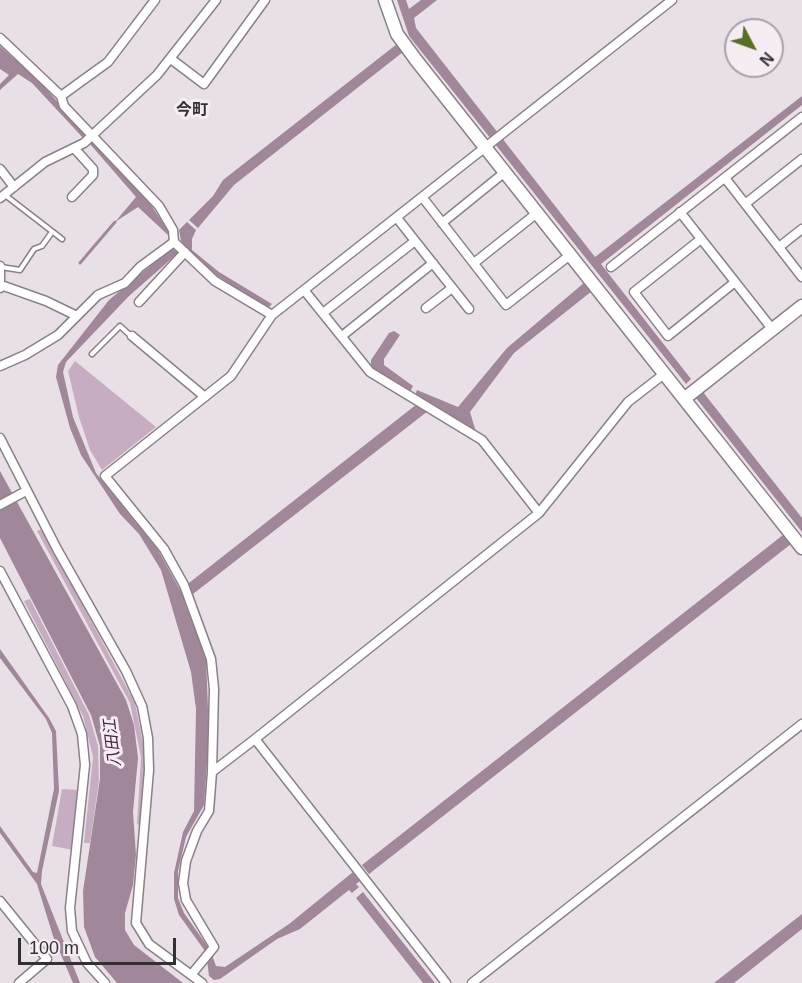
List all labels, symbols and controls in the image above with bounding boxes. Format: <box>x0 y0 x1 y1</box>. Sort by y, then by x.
north arrow <box>724 18 784 78</box>
text: N <box>756 49 777 69</box>
district label: 今町 <box>176 101 208 121</box>
water label: 八田江 <box>101 718 125 768</box>
scale bar <box>21 926 178 964</box>
text: 100 m <box>29 938 79 958</box>

